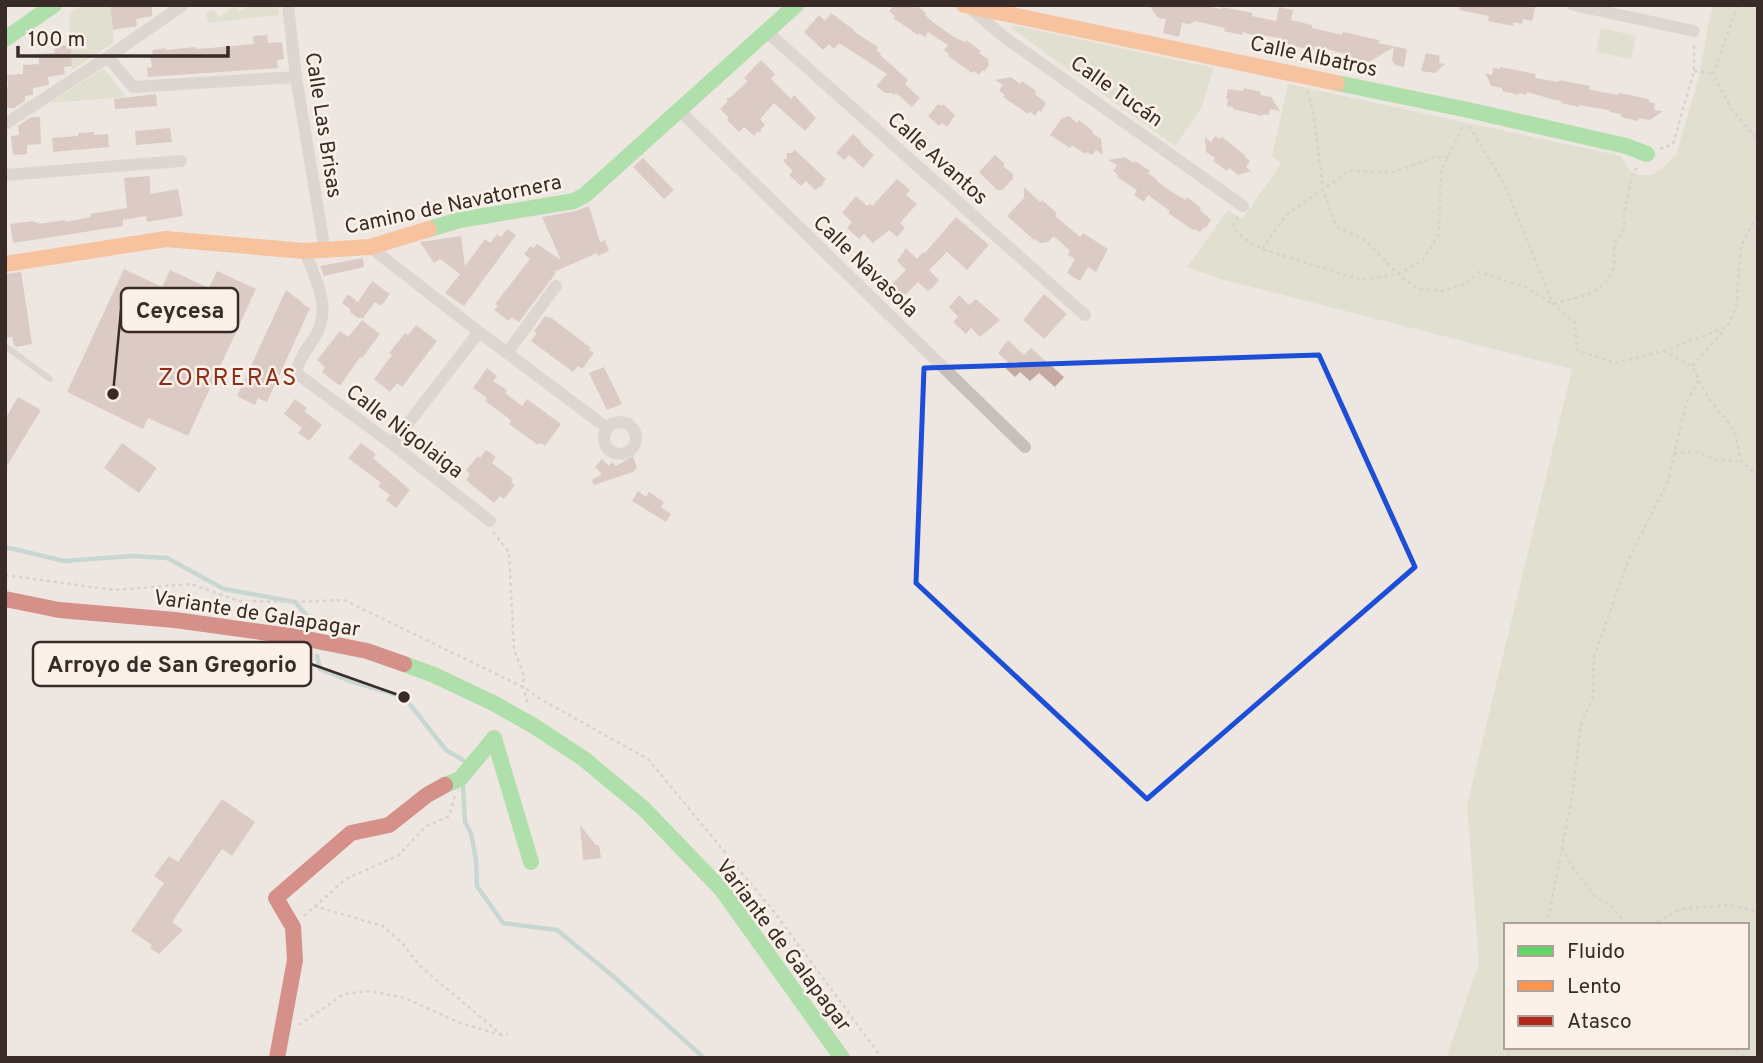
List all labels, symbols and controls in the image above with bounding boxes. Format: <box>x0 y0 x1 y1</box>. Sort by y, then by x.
scale bar <box>18 14 228 58</box>
text: 100 m <box>28 27 85 54</box>
street label: Calle Albatros <box>1247 31 1380 84</box>
street label: Calle Las Brisas <box>298 50 347 200</box>
street label: Calle Tucán <box>1064 50 1168 134</box>
street label: Calle Avantos <box>881 107 993 211</box>
street label: Camino de Navatornera <box>342 169 564 242</box>
street label: Calle Navasola <box>807 210 923 324</box>
callout: Ceycesa <box>121 288 238 332</box>
text: Ceycesa <box>136 298 224 327</box>
district label: ZORRERAS <box>158 364 298 394</box>
street label: Calle Nigolaiga <box>340 379 468 485</box>
street label: Variante de Galapagar <box>151 585 362 644</box>
callout: Arroyo de San Gregorio <box>33 642 311 686</box>
text: Arroyo de San Gregorio <box>47 652 297 681</box>
street label: Variante de Galapagar <box>709 854 856 1038</box>
legend <box>1504 923 1749 1049</box>
text: Fluido <box>1567 939 1625 966</box>
text: Lento <box>1567 974 1621 1001</box>
text: Atasco <box>1567 1009 1632 1036</box>

